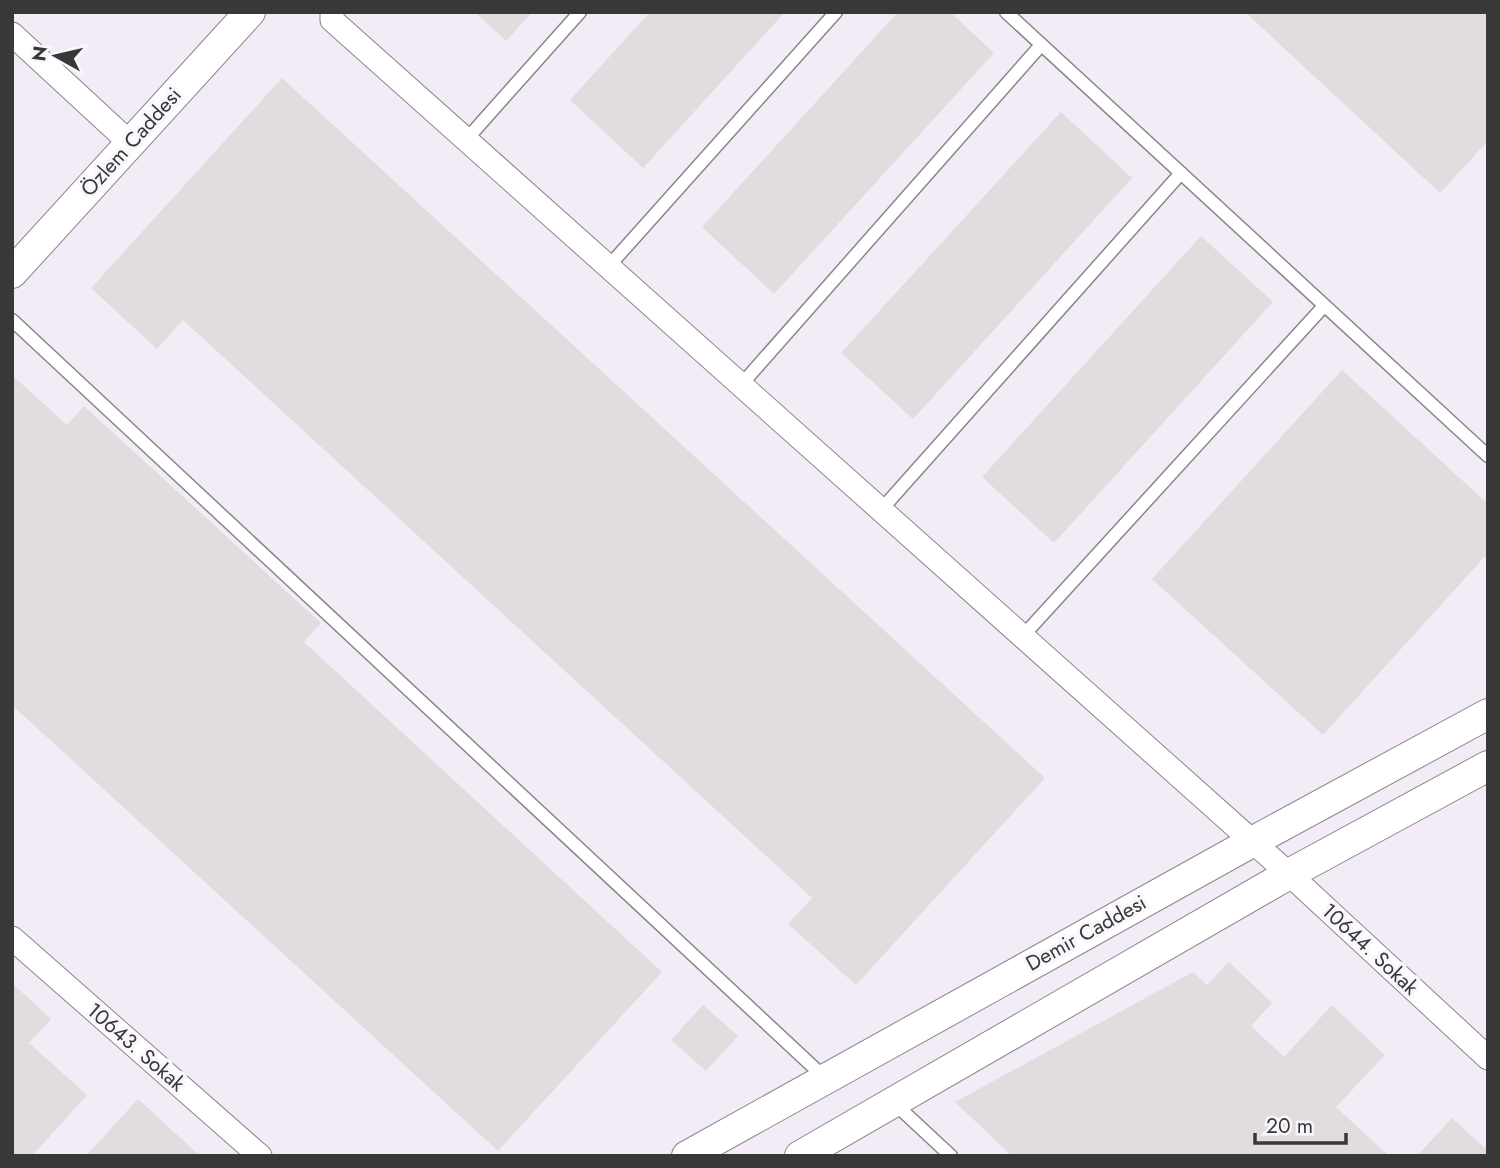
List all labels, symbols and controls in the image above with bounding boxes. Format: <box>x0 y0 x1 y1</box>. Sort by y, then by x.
north arrow <box>21 21 91 91</box>
text: N <box>25 44 54 63</box>
street label: Özlem Caddesi <box>74 81 188 203</box>
street label: Demir Caddesi <box>1020 887 1152 979</box>
street label: 10644. Sokak <box>1315 896 1426 1002</box>
street label: 10643. Sokak <box>80 996 192 1099</box>
scale bar <box>1255 1102 1346 1146</box>
text: 20 m <box>1266 1111 1313 1141</box>

